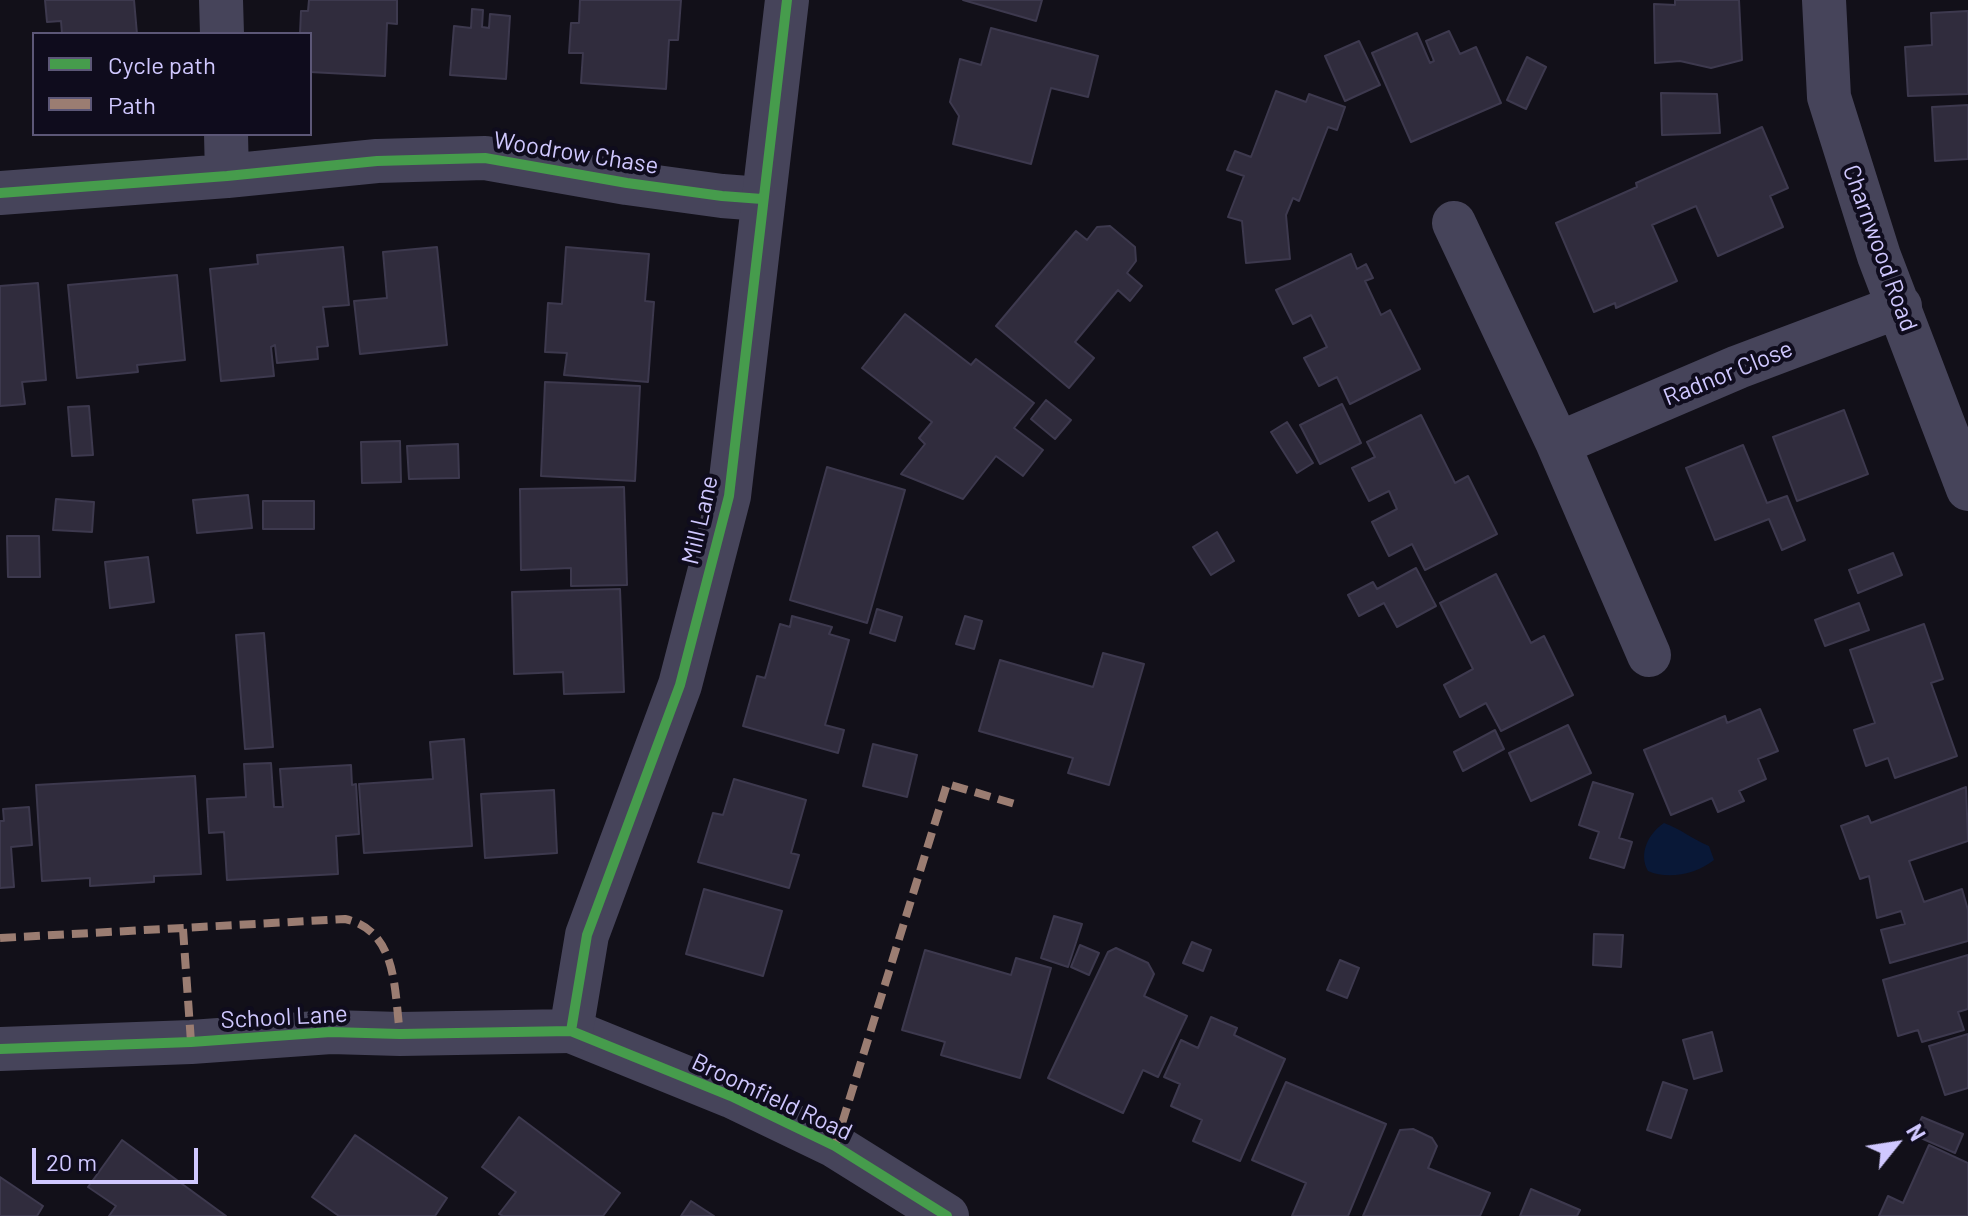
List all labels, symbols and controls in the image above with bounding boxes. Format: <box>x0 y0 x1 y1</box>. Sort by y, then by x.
legend <box>32 32 312 136</box>
text: Cycle path <box>108 50 216 79</box>
text: Path <box>108 90 156 119</box>
street label: Woodrow Chase <box>491 126 661 180</box>
street label: Charnwood Road <box>1836 161 1924 335</box>
street label: Radnor Close <box>1659 334 1797 412</box>
street label: Mill Lane <box>676 473 724 567</box>
street label: School Lane <box>220 999 348 1035</box>
street label: Broomfield Road <box>687 1047 857 1147</box>
north arrow <box>1856 1104 1936 1184</box>
text: N <box>1902 1119 1932 1145</box>
scale bar <box>36 1132 202 1182</box>
text: 20 m <box>46 1147 97 1176</box>

